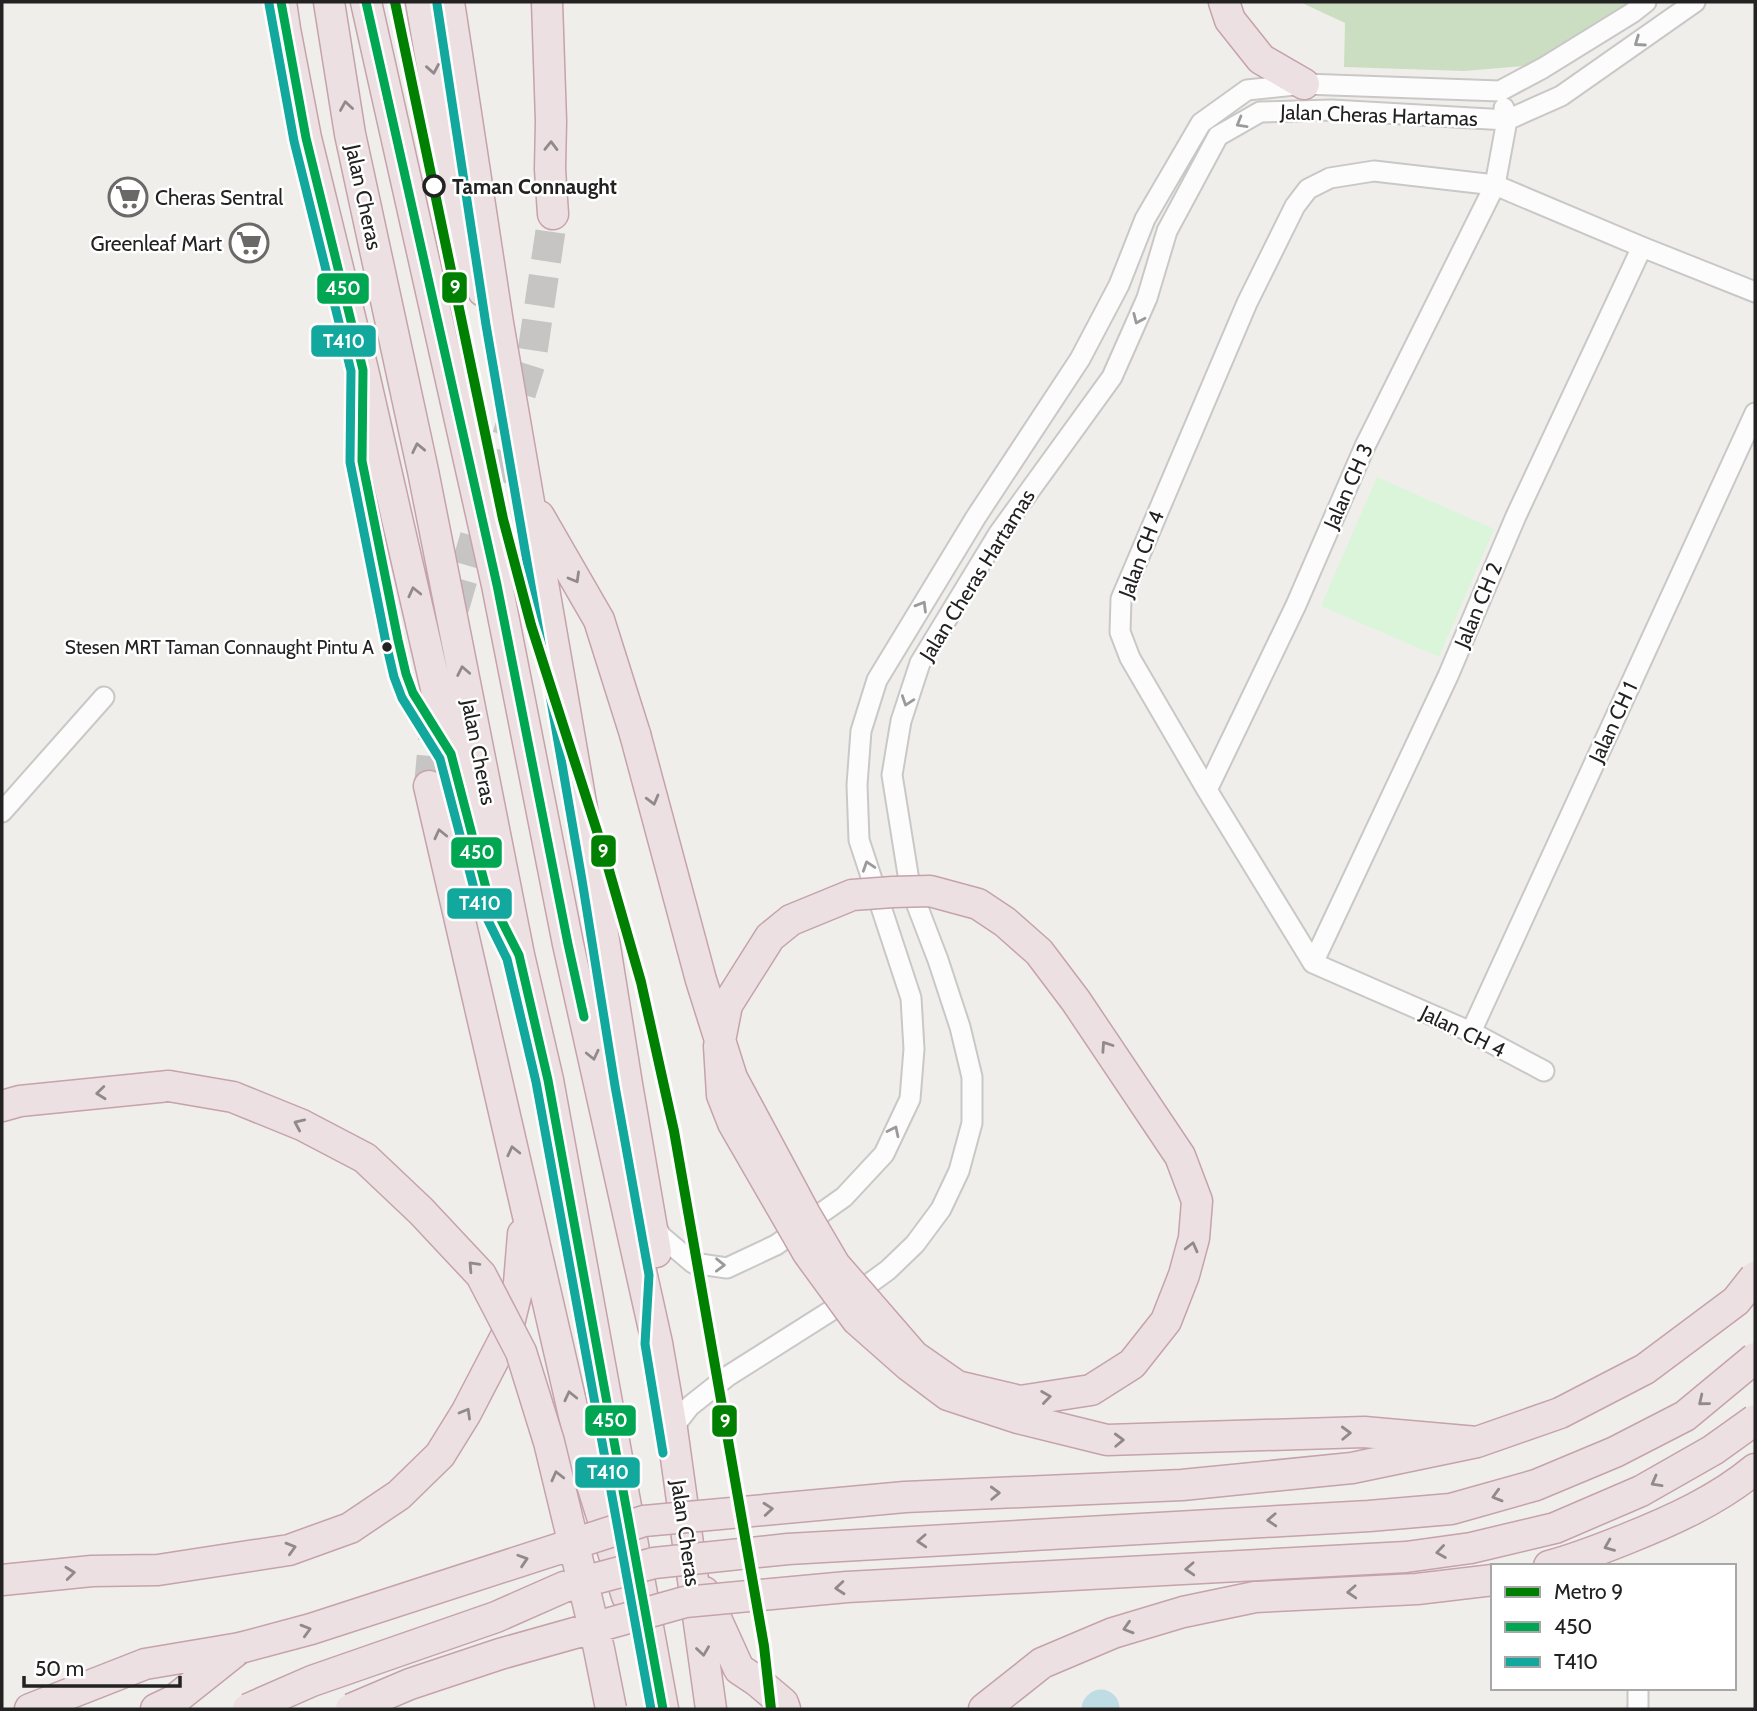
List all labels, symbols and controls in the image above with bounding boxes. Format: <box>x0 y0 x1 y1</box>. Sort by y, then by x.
one-way arrow <box>1634 34 1647 46</box>
one-way arrow <box>425 63 440 75</box>
street label: Jalan Cheras Hartamas <box>1279 99 1478 131</box>
one-way arrow <box>339 100 354 112</box>
one-way arrow <box>1236 114 1249 127</box>
one-way arrow <box>543 140 558 151</box>
street label: Jalan Cheras <box>340 141 387 252</box>
place label: Taman Connaught <box>452 174 617 199</box>
marker: Taman Connaught <box>423 175 445 197</box>
supermarket icon: Cheras Sentral <box>107 176 149 218</box>
place label: Cheras Sentral <box>155 185 283 210</box>
supermarket icon: Greenleaf Mart <box>228 222 270 264</box>
place label: Greenleaf Mart <box>90 231 222 256</box>
line badge: 9 <box>441 271 468 304</box>
line badge: 450 <box>316 272 370 305</box>
text: 9 <box>450 276 460 299</box>
text: 450 <box>325 277 361 300</box>
one-way arrow <box>1132 312 1146 324</box>
line badge: T410 <box>310 324 377 358</box>
text: T410 <box>323 330 365 353</box>
street label: Jalan CH 3 <box>1318 440 1378 533</box>
one-way arrow <box>412 442 427 454</box>
street label: Jalan Cheras Hartamas <box>914 484 1040 666</box>
street label: Jalan CH 4 <box>1113 507 1169 602</box>
street label: Jalan CH 2 <box>1448 559 1507 652</box>
one-way arrow <box>567 571 580 584</box>
one-way arrow <box>407 586 422 598</box>
one-way arrow <box>914 600 927 613</box>
place label: Stesen MRT Taman Connaught Pintu A <box>65 636 374 659</box>
marker: Stesen MRT Taman Connaught Pintu A <box>380 640 394 654</box>
one-way arrow <box>456 665 471 677</box>
street label: Jalan CH 1 <box>1583 678 1643 767</box>
one-way arrow <box>901 695 916 707</box>
street label: Jalan Cheras <box>456 696 502 807</box>
one-way arrow <box>645 794 659 806</box>
one-way arrow <box>434 828 449 840</box>
line badge: 9 <box>590 834 617 868</box>
line badge: 450 <box>450 836 503 869</box>
text: 9 <box>598 840 608 863</box>
text: 450 <box>459 841 495 864</box>
one-way arrow <box>862 860 876 872</box>
line badge: T410 <box>446 887 513 920</box>
text: T410 <box>459 892 501 915</box>
street label: Jalan CH 4 <box>1416 999 1510 1062</box>
one-way arrow <box>1102 1041 1114 1054</box>
one-way arrow <box>584 1049 599 1061</box>
one-way arrow <box>95 1085 107 1100</box>
one-way arrow <box>293 1118 306 1132</box>
one-way arrow <box>886 1126 900 1138</box>
one-way arrow <box>507 1145 522 1157</box>
one-way arrow <box>1184 1241 1198 1253</box>
one-way arrow <box>715 1257 726 1273</box>
one-way arrow <box>468 1261 481 1274</box>
one-way arrow <box>564 1390 578 1402</box>
one-way arrow <box>1040 1390 1052 1405</box>
one-way arrow <box>1698 1393 1710 1406</box>
line badge: 450 <box>584 1404 637 1437</box>
line badge: 9 <box>711 1404 738 1438</box>
one-way arrow <box>457 1408 470 1421</box>
text: 450 <box>592 1409 628 1432</box>
text: 9 <box>720 1410 730 1433</box>
one-way arrow <box>1341 1425 1352 1440</box>
one-way arrow <box>1113 1432 1124 1447</box>
line badge: T410 <box>574 1456 641 1489</box>
text: T410 <box>587 1461 629 1484</box>
one-way arrow <box>551 1470 565 1482</box>
one-way arrow <box>1651 1474 1663 1487</box>
street label: Jalan Cheras <box>666 1477 706 1588</box>
one-way arrow <box>990 1485 1001 1500</box>
one-way arrow <box>1491 1487 1503 1502</box>
one-way arrow <box>763 1502 774 1517</box>
one-way arrow <box>1266 1513 1277 1528</box>
one-way arrow <box>917 1534 928 1549</box>
one-way arrow <box>1603 1538 1616 1552</box>
one-way arrow <box>285 1542 297 1556</box>
one-way arrow <box>1435 1544 1447 1559</box>
one-way arrow <box>516 1554 528 1568</box>
one-way arrow <box>1184 1561 1195 1576</box>
legend <box>1491 1564 1736 1690</box>
one-way arrow <box>64 1566 75 1581</box>
text: Metro 9 <box>1554 1579 1623 1604</box>
one-way arrow <box>834 1580 845 1595</box>
one-way arrow <box>1346 1584 1357 1599</box>
text: 450 <box>1554 1614 1592 1639</box>
one-way arrow <box>1123 1620 1135 1635</box>
one-way arrow <box>300 1624 312 1638</box>
scale bar <box>24 1644 180 1688</box>
one-way arrow <box>695 1645 710 1657</box>
text: T410 <box>1554 1649 1598 1674</box>
text: 50 m <box>35 1656 84 1681</box>

